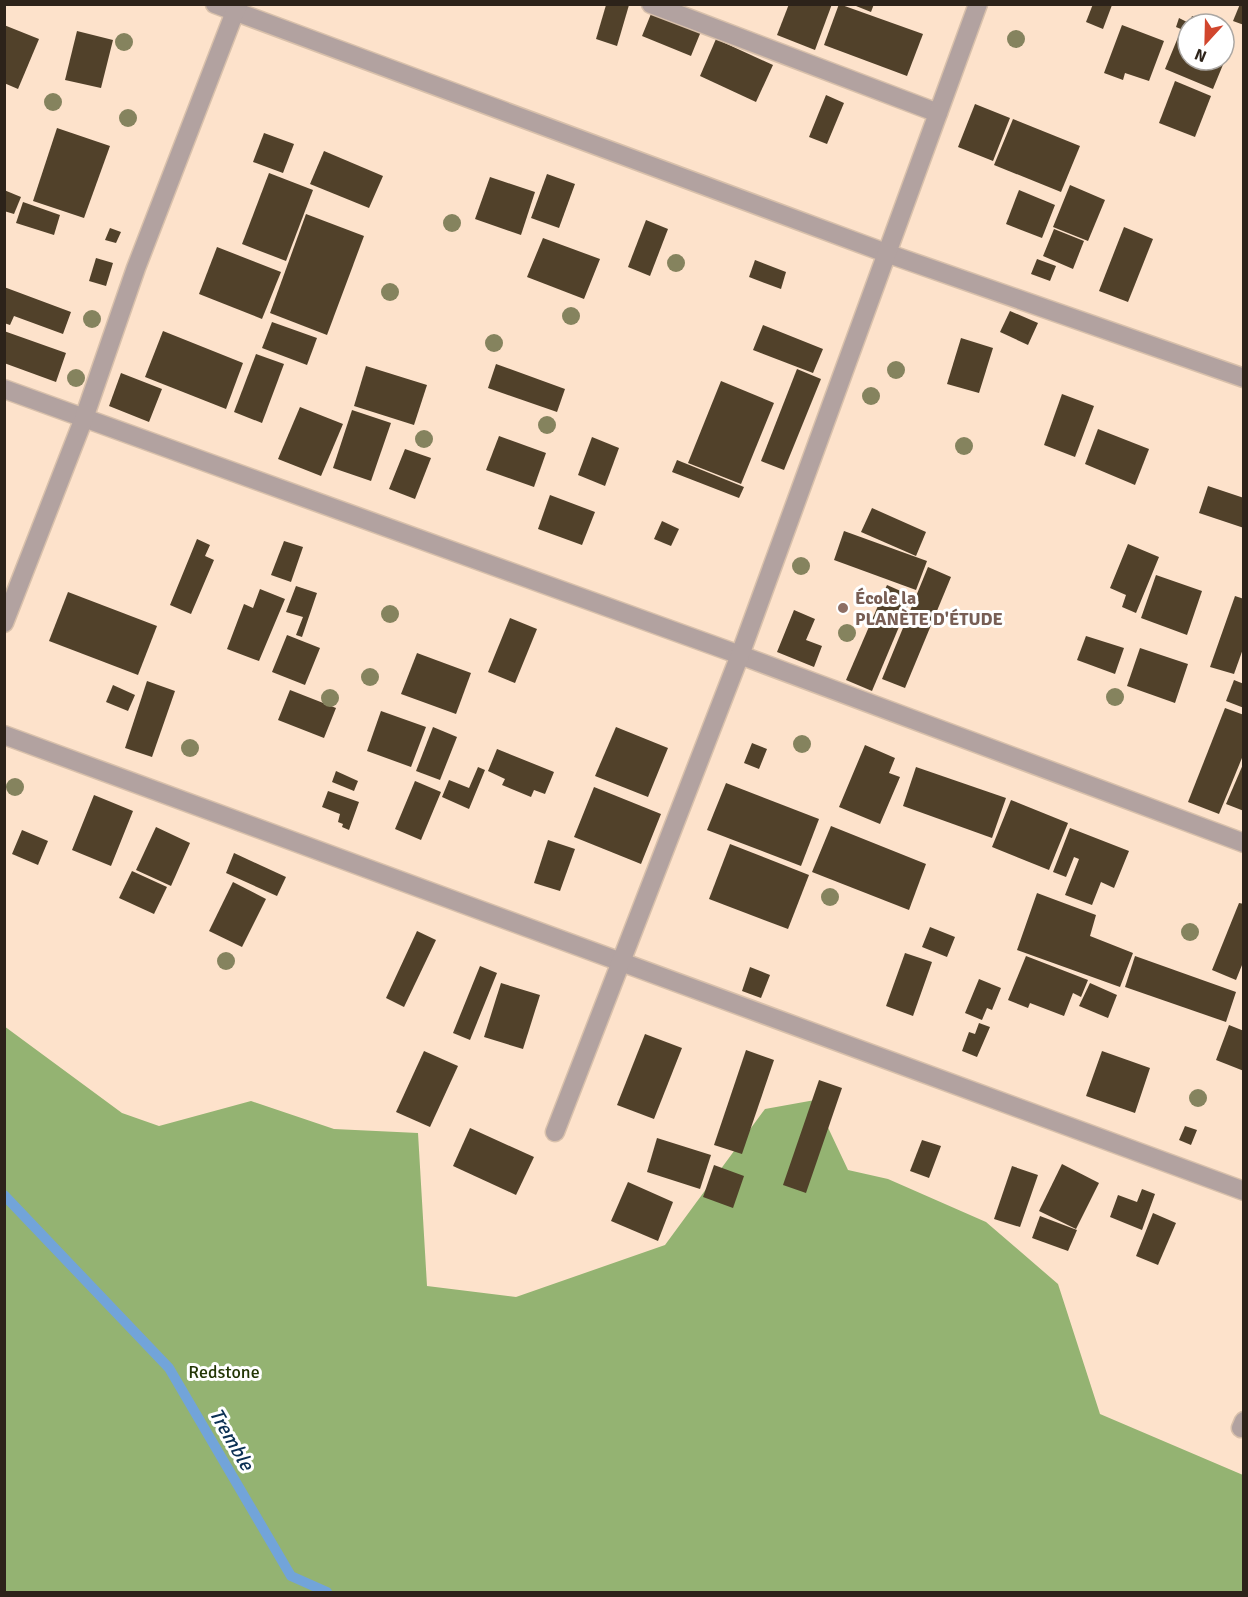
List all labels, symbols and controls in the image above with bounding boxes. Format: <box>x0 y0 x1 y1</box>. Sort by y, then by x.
north arrow <box>1176 12 1236 72</box>
text: N <box>1192 44 1210 66</box>
place label: École la PLANÈTE D'ÉTUDE <box>855 587 1003 630</box>
marker: École la PLANÈTE D'ÉTUDE <box>836 601 850 615</box>
park label: Redstone <box>188 1361 260 1383</box>
water label: Tremble <box>204 1404 260 1476</box>

